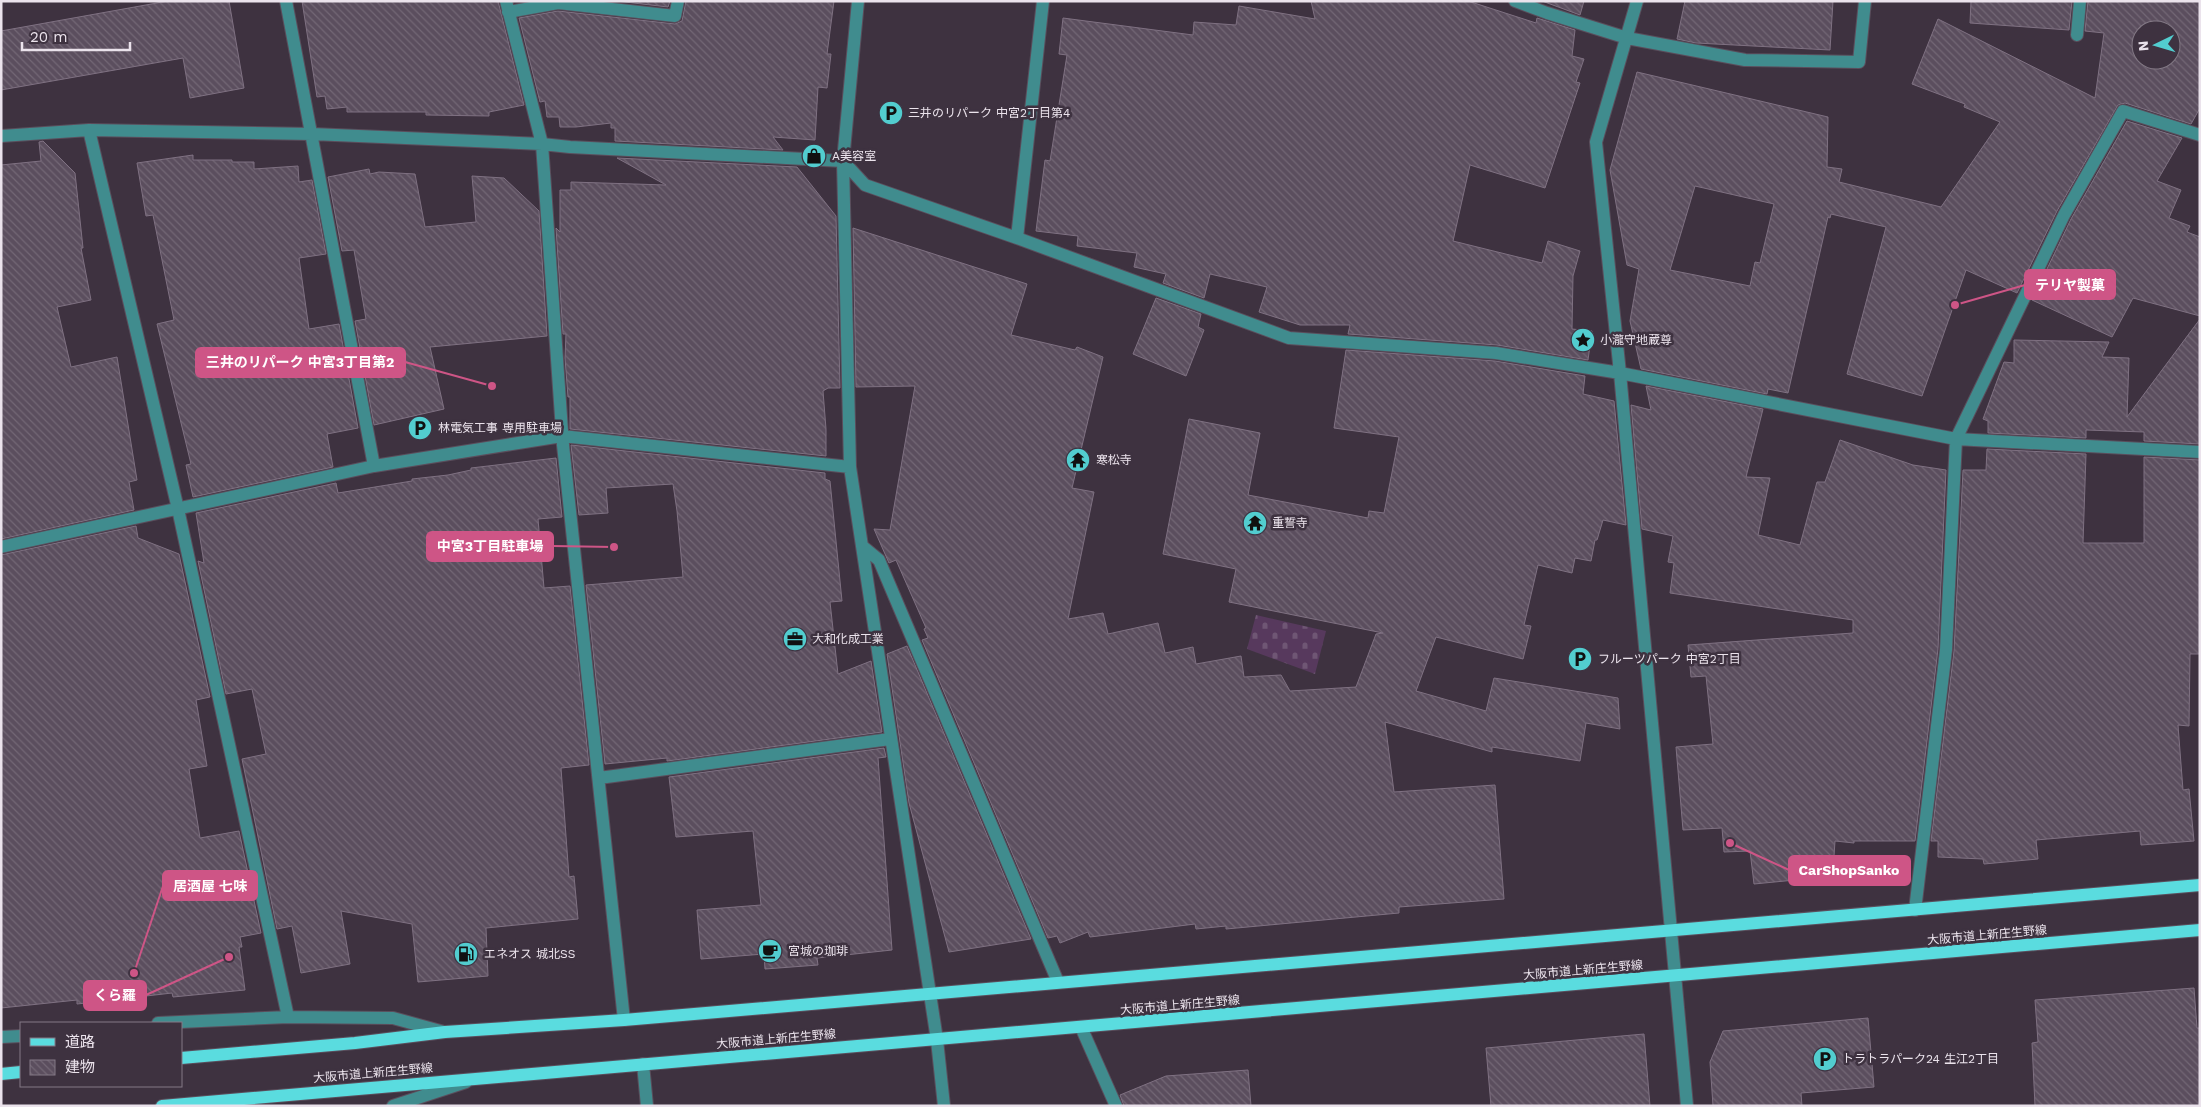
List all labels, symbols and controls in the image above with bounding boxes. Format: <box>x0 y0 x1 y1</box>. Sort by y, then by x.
scale bar <box>22 20 130 52</box>
north arrow <box>2131 20 2181 70</box>
text: 20 m <box>30 28 68 46</box>
text: N <box>2135 40 2151 52</box>
parking icon: 三井のリパーク 中宮2丁目第4 <box>878 100 904 126</box>
place label: 三井のリパーク 中宮2丁目第4 <box>908 106 1070 120</box>
shop icon: A美容室 <box>801 143 827 169</box>
place label: A美容室 <box>832 149 876 163</box>
callout: テリヤ製菓 <box>2025 270 2115 299</box>
text: テリヤ製菓 <box>2035 277 2105 293</box>
place icon: 小瀧守地蔵尊 <box>1570 327 1596 353</box>
place label: 小瀧守地蔵尊 <box>1600 333 1672 347</box>
callout: 三井のリパーク 中宮3丁目第2 <box>196 348 405 377</box>
text: 三井のリパーク 中宮3丁目第2 <box>206 354 394 370</box>
parking icon: 林電気工事 専用駐車場 <box>407 415 433 441</box>
place label: 林電気工事 専用駐車場 <box>438 421 562 435</box>
temple icon: 寒松寺 <box>1065 447 1091 473</box>
place label: 寒松寺 <box>1096 453 1132 467</box>
temple icon: 重誓寺 <box>1242 510 1268 536</box>
place label: 重誓寺 <box>1272 516 1308 530</box>
callout: 中宮3丁目駐車場 <box>427 532 553 561</box>
text: 中宮3丁目駐車場 <box>437 538 543 554</box>
office icon: 大和化成工業 <box>782 626 808 652</box>
place label: 大和化成工業 <box>812 632 884 646</box>
parking icon: フルーツパーク 中宮2丁目 <box>1567 646 1593 672</box>
place label: フルーツパーク 中宮2丁目 <box>1598 652 1741 666</box>
callout: CarShopSanko <box>1789 856 1910 885</box>
text: CarShopSanko <box>1799 862 1899 878</box>
callout: 居酒屋 七味 <box>163 871 257 900</box>
text: 居酒屋 七味 <box>173 878 248 894</box>
street label: 大阪市道上新庄生野線 <box>1927 923 2047 947</box>
cafe icon: 宮城の珈琲 <box>757 938 783 964</box>
fuel station icon: エネオス 城北SS <box>453 941 479 967</box>
place label: 宮城の珈琲 <box>788 944 848 958</box>
place label: エネオス 城北SS <box>484 947 575 961</box>
street label: 大阪市道上新庄生野線 <box>1523 958 1643 982</box>
callout: くら羅 <box>84 981 146 1010</box>
text: くら羅 <box>94 987 136 1003</box>
street label: 大阪市道上新庄生野線 <box>1120 993 1240 1017</box>
legend <box>20 1022 182 1087</box>
street label: 大阪市道上新庄生野線 <box>716 1027 836 1051</box>
text: 道路 <box>65 1033 95 1051</box>
parking icon: トラトラパーク24 生江2丁目 <box>1812 1046 1838 1072</box>
place label: トラトラパーク24 生江2丁目 <box>1842 1052 1999 1066</box>
text: 建物 <box>65 1058 95 1076</box>
street label: 大阪市道上新庄生野線 <box>313 1061 433 1085</box>

